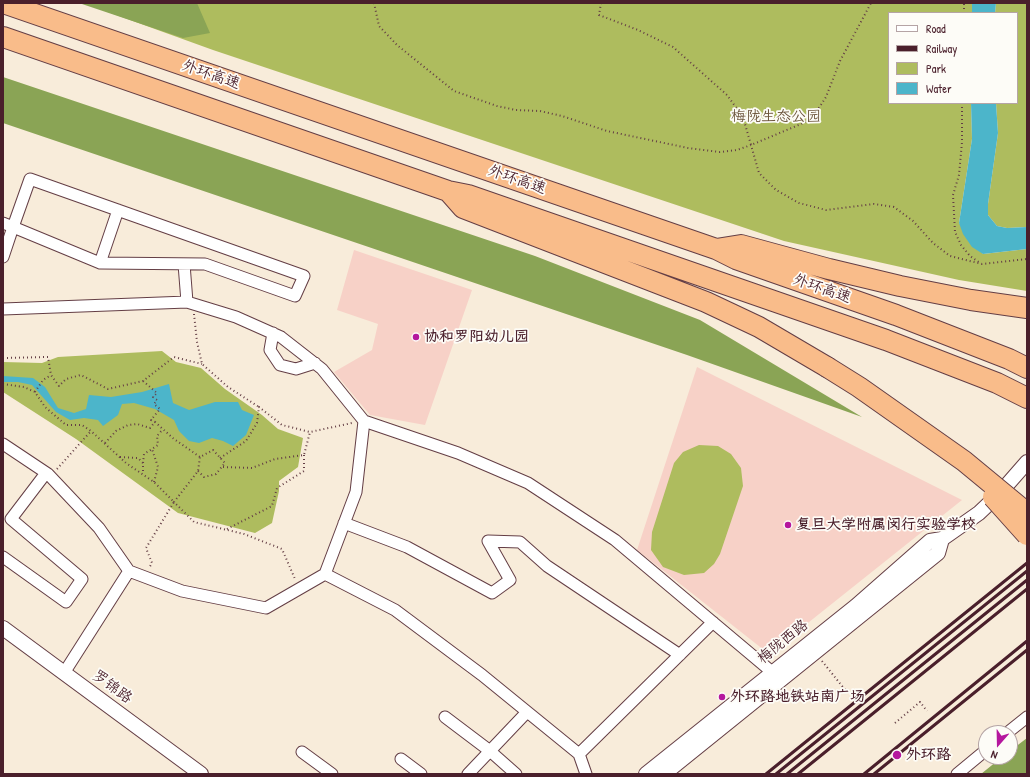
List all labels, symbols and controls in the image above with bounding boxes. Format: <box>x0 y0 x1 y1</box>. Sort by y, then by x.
legend <box>888 12 1018 104</box>
text: Road <box>926 20 946 37</box>
text: Railway <box>926 40 957 57</box>
street label: 外环高速 <box>180 57 242 93</box>
text: Park <box>926 60 946 77</box>
text: Water <box>926 80 952 97</box>
park label: 梅陇生态公园 <box>731 108 821 126</box>
street label: 外环高速 <box>486 162 548 198</box>
street label: 外环高速 <box>791 271 853 307</box>
place label: 协和罗阳幼儿园 <box>424 328 529 346</box>
marker: 协和罗阳幼儿园 <box>411 332 421 342</box>
place label: 复旦大学附属闵行实验学校 <box>796 516 976 534</box>
marker: 复旦大学附属闵行实验学校 <box>783 520 793 530</box>
street label: 梅陇西路 <box>754 616 812 668</box>
street label: 罗锦路 <box>89 666 135 708</box>
place label: 外环路地铁站南广场 <box>730 688 865 706</box>
marker: 外环路地铁站南广场 <box>717 692 727 702</box>
north arrow <box>978 725 1018 765</box>
place label: 外环路 <box>906 746 951 764</box>
text: N <box>989 748 999 763</box>
marker: 外环路 <box>891 749 903 761</box>

